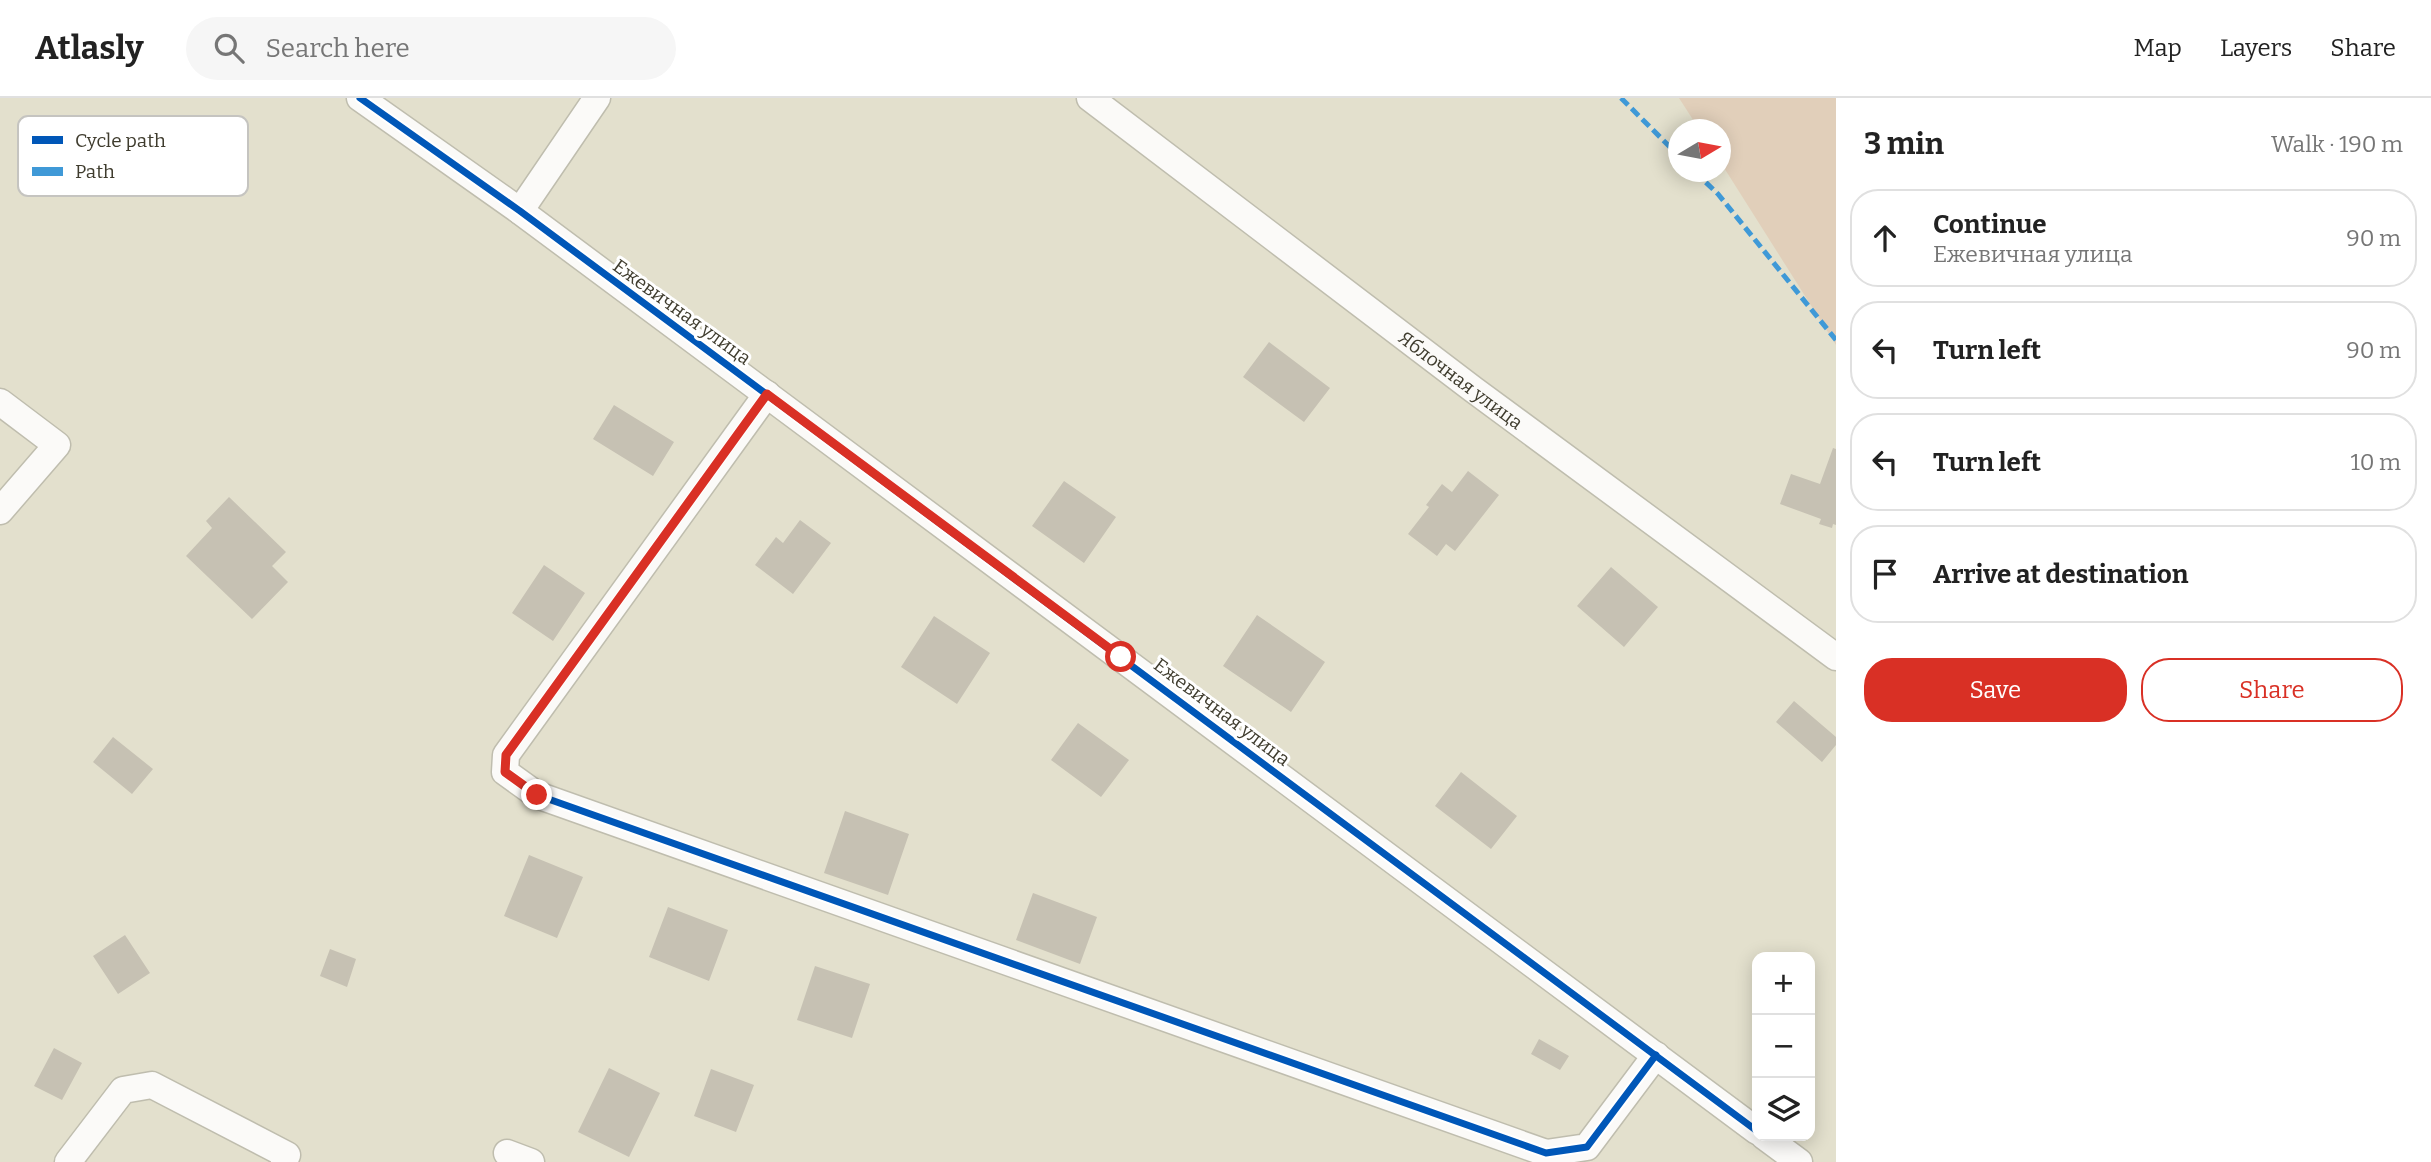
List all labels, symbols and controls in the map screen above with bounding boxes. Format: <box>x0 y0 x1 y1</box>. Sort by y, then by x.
search box <box>186 17 676 80</box>
text: Atlasly <box>35 28 144 68</box>
icon: search <box>210 29 248 67</box>
text: Search here <box>266 33 410 64</box>
text: Map <box>2134 34 2182 62</box>
text: Layers <box>2220 34 2292 62</box>
text: Share <box>2330 34 2396 62</box>
legend <box>18 116 248 196</box>
north arrow <box>1668 119 1731 182</box>
text: 3 min <box>1864 126 1944 162</box>
text: Cycle path <box>75 129 166 152</box>
text: Walk · 190 m <box>2271 130 2403 158</box>
text: Path <box>75 160 115 183</box>
text: Continue <box>1933 209 2047 240</box>
icon: ahead <box>1866 219 1904 257</box>
text: 90 m <box>2346 224 2401 252</box>
text: Ежевичная улица <box>1933 240 2133 268</box>
street label: Ежевичная улица <box>609 254 756 370</box>
street label: Яблочная улица <box>1395 326 1528 434</box>
icon: left <box>1866 331 1904 369</box>
text: Turn left <box>1933 335 2041 366</box>
text: 90 m <box>2346 336 2401 364</box>
icon: left <box>1866 443 1904 481</box>
text: Turn left <box>1933 447 2041 478</box>
text: 10 m <box>2350 448 2401 476</box>
icon: arrive <box>1866 555 1904 593</box>
text: Arrive at destination <box>1933 559 2188 590</box>
route start <box>1105 641 1136 672</box>
street label: Ежевичная улица <box>1149 653 1295 771</box>
button: Save <box>1864 658 2127 722</box>
button: Share <box>2141 658 2403 722</box>
route end <box>521 779 552 810</box>
map controls <box>1752 952 1815 1141</box>
button: + <box>1752 952 1815 1015</box>
button: − <box>1752 1015 1815 1078</box>
button: layers <box>1752 1078 1815 1141</box>

